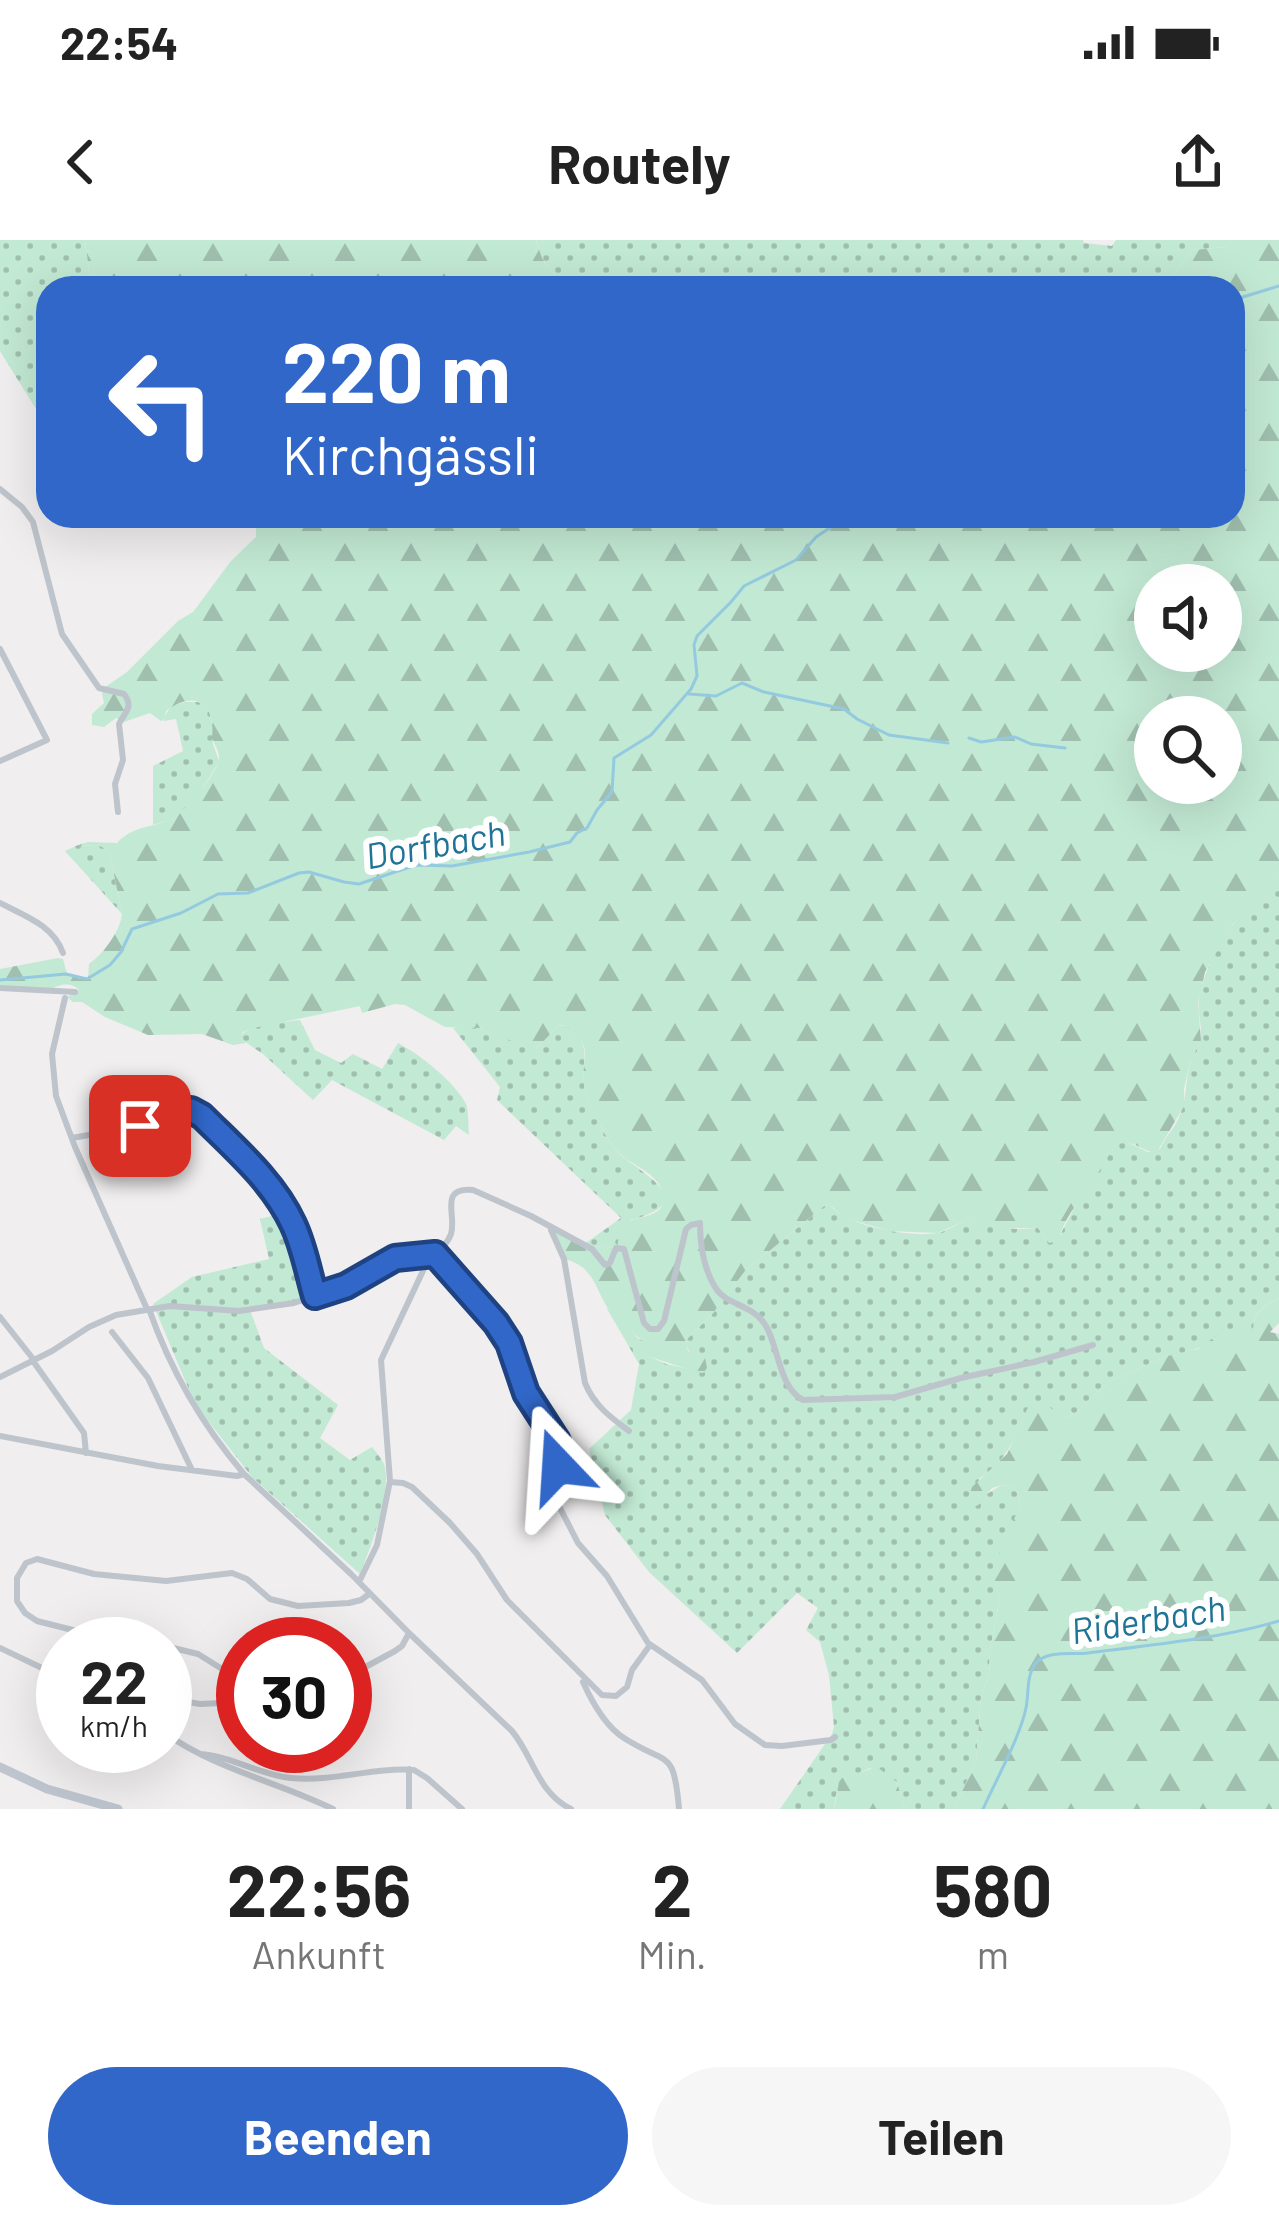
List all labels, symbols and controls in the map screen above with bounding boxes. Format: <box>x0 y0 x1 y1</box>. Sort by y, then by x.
text: 22:54 <box>60 15 178 69</box>
icon: back <box>48 129 114 195</box>
icon: share <box>1165 129 1231 195</box>
text: Routely <box>548 130 731 195</box>
text: 220 m <box>282 319 511 420</box>
icon: left <box>84 324 240 480</box>
text: Kirchgässli <box>282 421 539 486</box>
map controls <box>1134 564 1242 804</box>
button: sound <box>1134 564 1242 672</box>
button: search <box>1134 696 1242 804</box>
water label: Dorfbach <box>362 810 508 876</box>
pin <box>89 1075 191 1177</box>
icon: arrive <box>107 1093 173 1159</box>
position arrow <box>495 1403 621 1529</box>
water label: Riderbach <box>1068 1585 1228 1651</box>
speed limit sign: 30 <box>216 1617 372 1773</box>
text: 22 <box>80 1644 148 1716</box>
text: km/h <box>80 1707 148 1743</box>
text: 22:56 <box>227 1845 411 1931</box>
text: 2 <box>652 1845 692 1931</box>
text: 580 <box>933 1845 1052 1931</box>
text: Ankunft <box>252 1930 386 1977</box>
text: Min. <box>638 1930 707 1977</box>
text: m <box>977 1930 1009 1977</box>
button: Beenden <box>48 2067 628 2205</box>
button: Teilen <box>652 2067 1231 2205</box>

